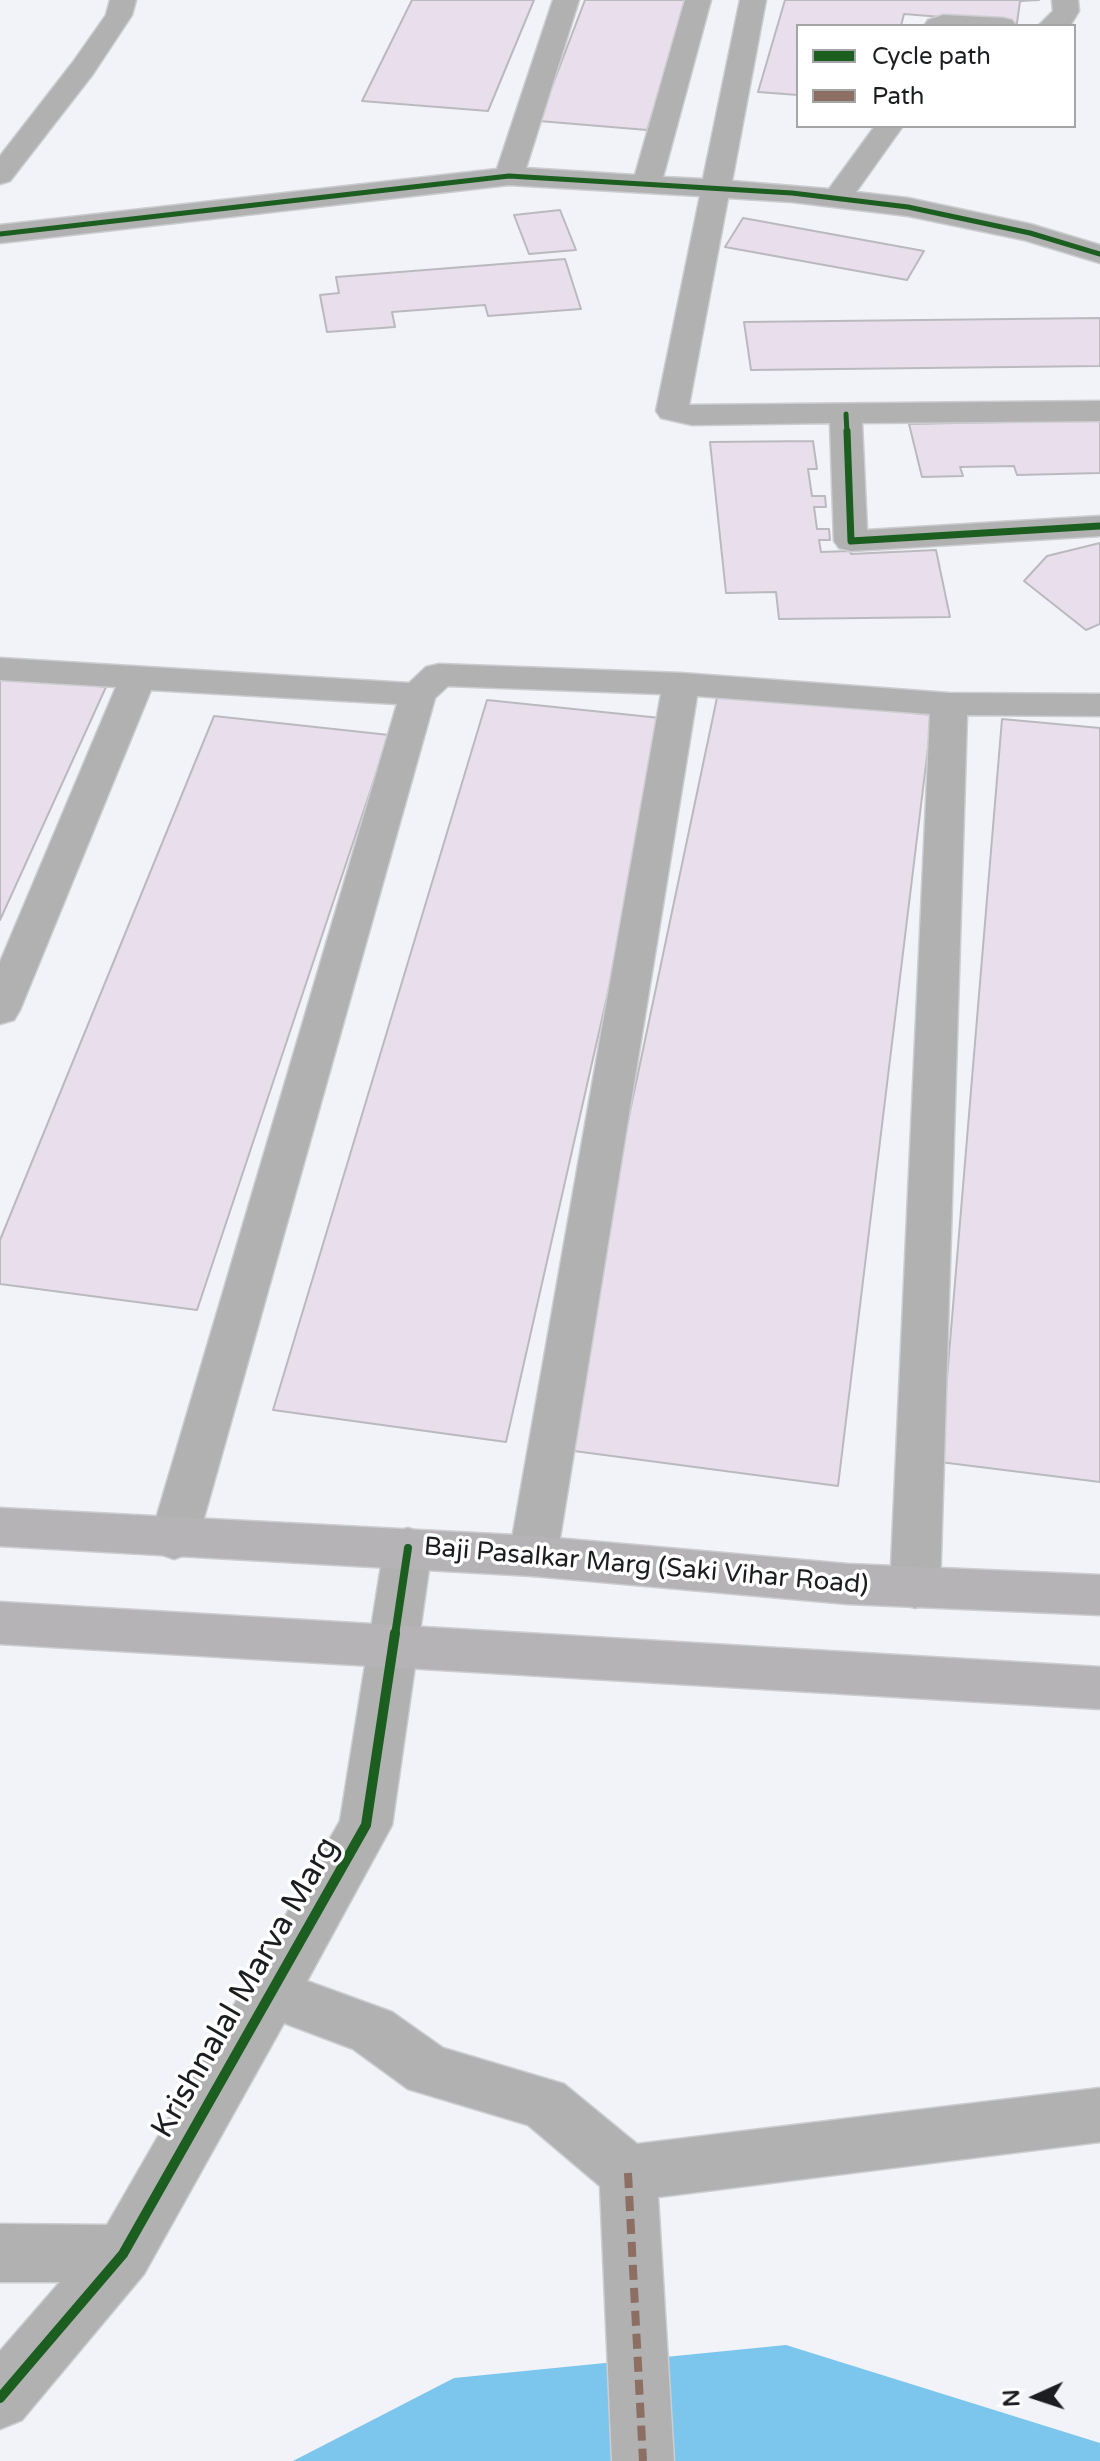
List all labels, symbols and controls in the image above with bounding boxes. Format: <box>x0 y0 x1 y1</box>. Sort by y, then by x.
legend <box>796 24 1076 128</box>
text: Cycle path <box>872 42 991 71</box>
text: Path <box>872 82 925 111</box>
street label: Baji Pasalkar Marg (Saki Vihar Road) <box>422 1532 870 1602</box>
street label: Krishnalal Marva Marg <box>144 1831 348 2145</box>
north arrow <box>996 2357 1076 2437</box>
text: N <box>999 2389 1025 2408</box>

